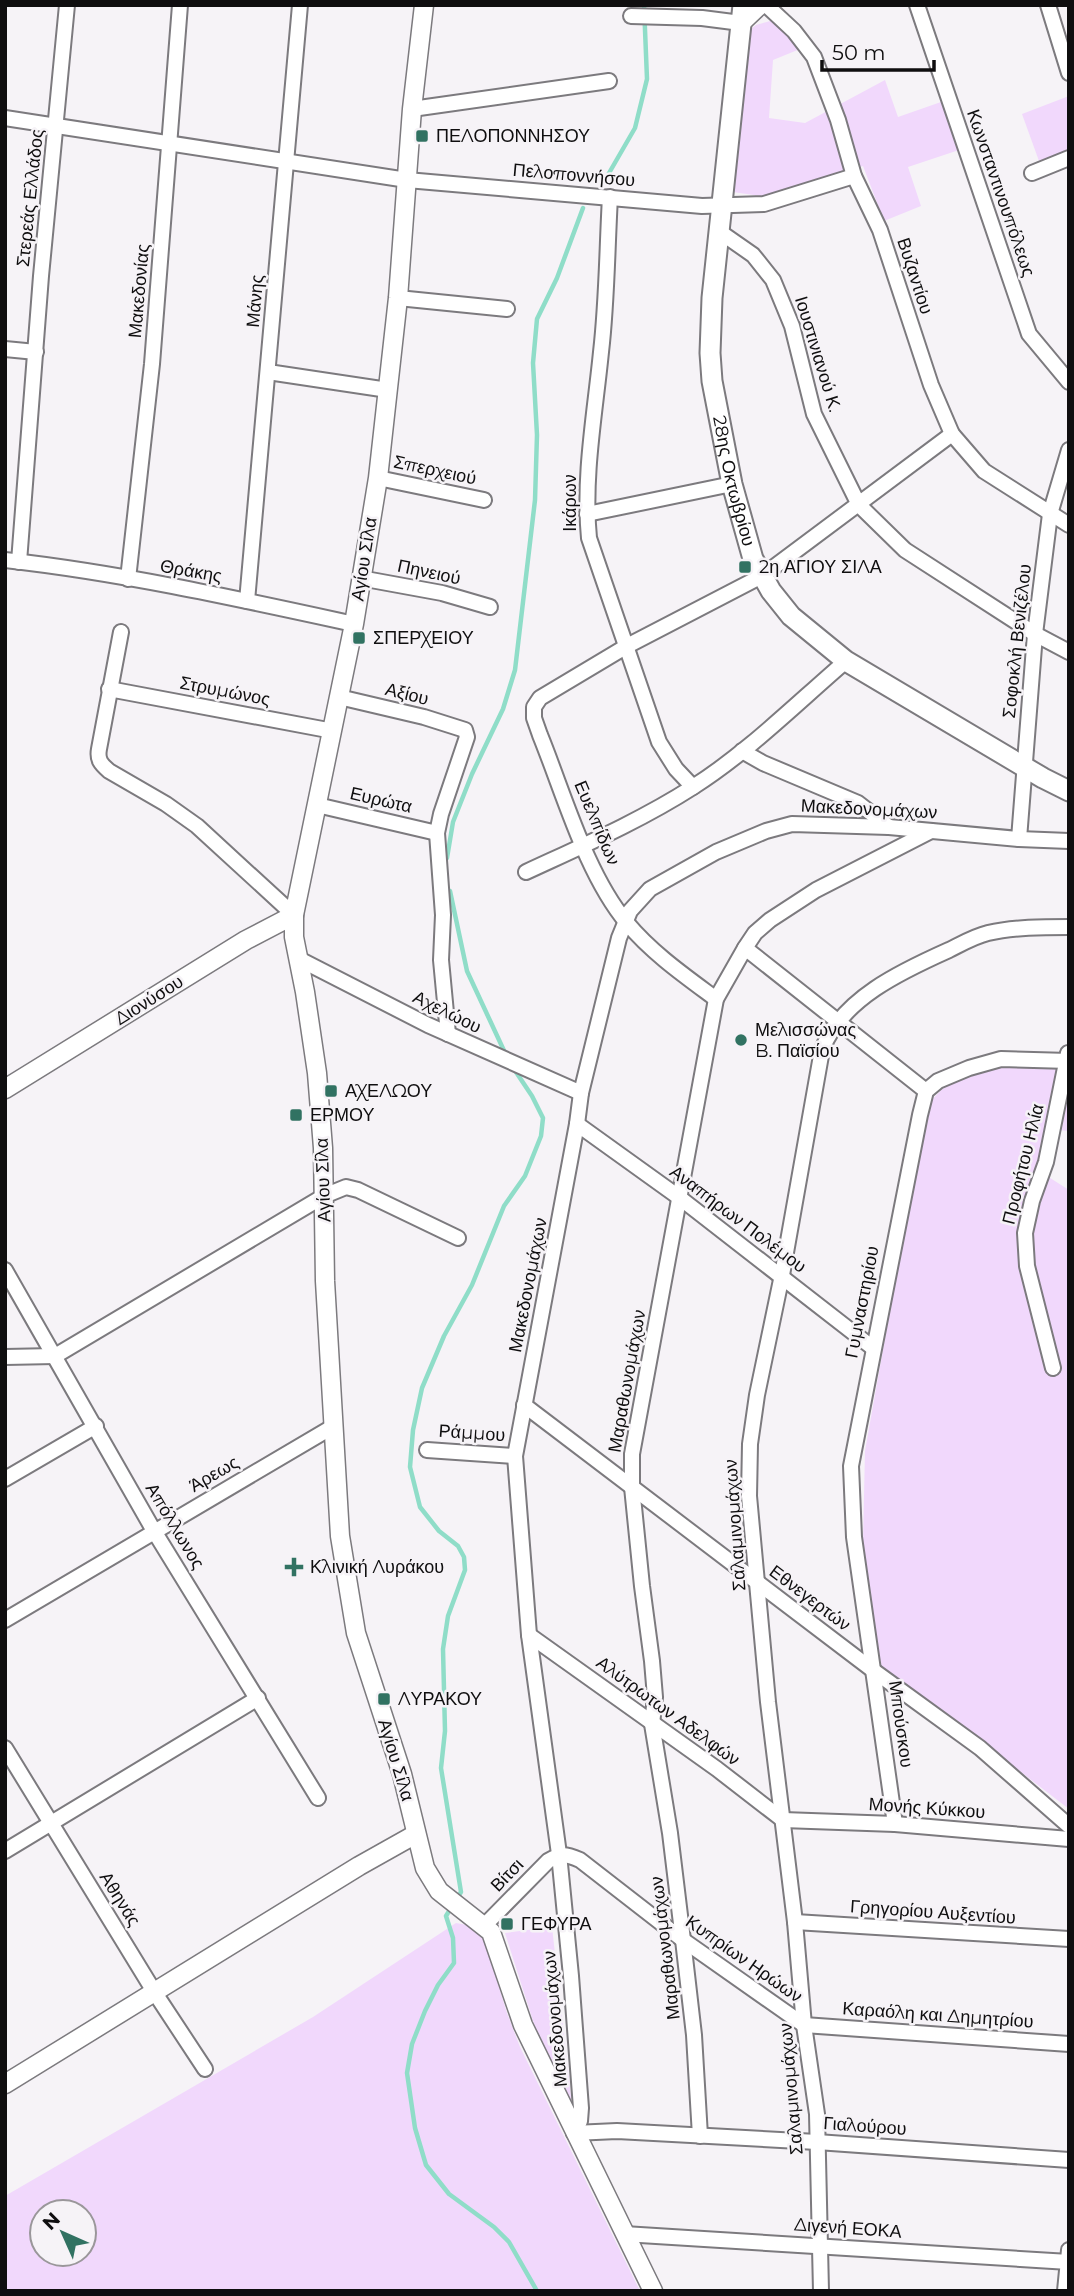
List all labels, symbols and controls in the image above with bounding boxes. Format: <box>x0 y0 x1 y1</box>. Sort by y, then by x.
scale bar <box>822 28 934 72</box>
text: 50 m <box>832 40 886 65</box>
street label: Κωνσταντινουπόλεως <box>962 106 1040 280</box>
place label: ΠΕΛΟΠΟΝΝΗΣΟΥ <box>436 125 590 147</box>
street label: Στερεάς Ελλάδος <box>12 128 48 268</box>
marker: ΠΕΛΟΠΟΝΝΗΣΟΥ <box>414 128 430 144</box>
street label: Πελοποννήσου <box>512 159 636 191</box>
street label: Βυζαντίου <box>892 235 938 317</box>
street label: Μακεδονίας <box>124 243 154 339</box>
street label: Μάνης <box>242 273 268 328</box>
street label: Ιουστινιανού Κ. <box>790 293 846 415</box>
street label: 28ης Οκτωβρίου <box>708 414 760 549</box>
street label: Σπερχειού <box>392 451 478 489</box>
street label: Ικάρων <box>559 474 581 532</box>
street label: Αγίου Σίλα <box>347 516 381 602</box>
street label: Θράκης <box>158 555 224 587</box>
street label: Πηνειού <box>395 555 463 589</box>
place label: 2η ΑΓΙΟΥ ΣΙΛΑ <box>759 556 882 578</box>
marker: 2η ΑΓΙΟΥ ΣΙΛΑ <box>737 559 753 575</box>
street label: Σοφοκλή Βενιζέλου <box>998 563 1036 719</box>
place label: ΣΠΕΡΧΕΙΟΥ <box>373 627 474 649</box>
marker: ΣΠΕΡΧΕΙΟΥ <box>351 630 367 646</box>
street label: Στρυμώνος <box>178 671 272 711</box>
street label: Αξίου <box>383 678 431 710</box>
street label: Ευελπίδων <box>569 777 625 869</box>
street label: Ευρώτα <box>348 782 414 818</box>
street label: Μακεδονομάχων <box>800 794 938 824</box>
street label: Διονύσου <box>111 970 187 1030</box>
street label: Αχελώου <box>409 986 485 1038</box>
place label: Μελισσώνας B. Παϊσίου <box>755 1019 856 1062</box>
marker: Μελισσώνας B. Παϊσίου <box>733 1032 749 1048</box>
place label: ΑΧΕΛΩΟΥ <box>345 1080 432 1102</box>
marker: ΑΧΕΛΩΟΥ <box>323 1083 339 1099</box>
street label: Προφήτου Ηλία <box>997 1101 1049 1227</box>
place label: ΕΡΜΟΥ <box>310 1104 374 1126</box>
marker: ΕΡΜΟΥ <box>288 1107 304 1123</box>
street label: Αγίου Σίλα <box>311 1137 335 1223</box>
street label: Αναπήρων Πολέμου <box>666 1161 810 1277</box>
street label: Μακεδονομάχων <box>504 1216 552 1354</box>
street label: Γυμναστηρίου <box>840 1244 884 1360</box>
street label: Μαραθωνομάχων <box>604 1308 650 1454</box>
street label: Ράμμου <box>438 1420 506 1446</box>
street label: Άρεως <box>186 1451 243 1497</box>
street label: Σαλαμινομάχων <box>719 1458 751 1592</box>
street label: Απόλλωνος <box>141 1479 209 1573</box>
place label: Κλινική Λυράκου <box>310 1556 444 1578</box>
marker: Κλινική Λυράκου <box>284 1557 304 1577</box>
street label: Εθνεγερτών <box>765 1560 855 1636</box>
street label: Αλύτρωτων Αδελφών <box>592 1652 744 1770</box>
street label: Μπούσκου <box>884 1679 918 1769</box>
place label: ΛΥΡΑΚΟΥ <box>398 1688 482 1710</box>
marker: ΛΥΡΑΚΟΥ <box>376 1691 392 1707</box>
street label: Αγίου Σίλα <box>373 1716 419 1804</box>
street label: Μονής Κύκκου <box>868 1793 986 1823</box>
street label: Βίτσι <box>486 1854 528 1896</box>
street label: Αθηνάς <box>95 1868 145 1931</box>
street label: Μαραθωνομάχων <box>645 1875 685 2021</box>
street label: Γρηγορίου Αυξεντίου <box>849 1895 1017 1929</box>
street label: Κυπρίων Ηρώων <box>681 1911 807 2007</box>
place label: ΓΕΦΥΡΑ <box>521 1913 591 1935</box>
marker: ΓΕΦΥΡΑ <box>499 1916 515 1932</box>
street label: Μακεδονομάχων <box>538 1950 572 2088</box>
street label: Καραόλη και Δημητρίου <box>842 1997 1034 2033</box>
street label: Σαλαμινομάχων <box>774 2022 808 2156</box>
street label: Γιαλούρου <box>823 2112 907 2140</box>
north arrow <box>28 2198 98 2268</box>
text: N <box>38 2208 65 2235</box>
street label: Διγενή ΕΟΚΑ <box>794 2213 902 2243</box>

